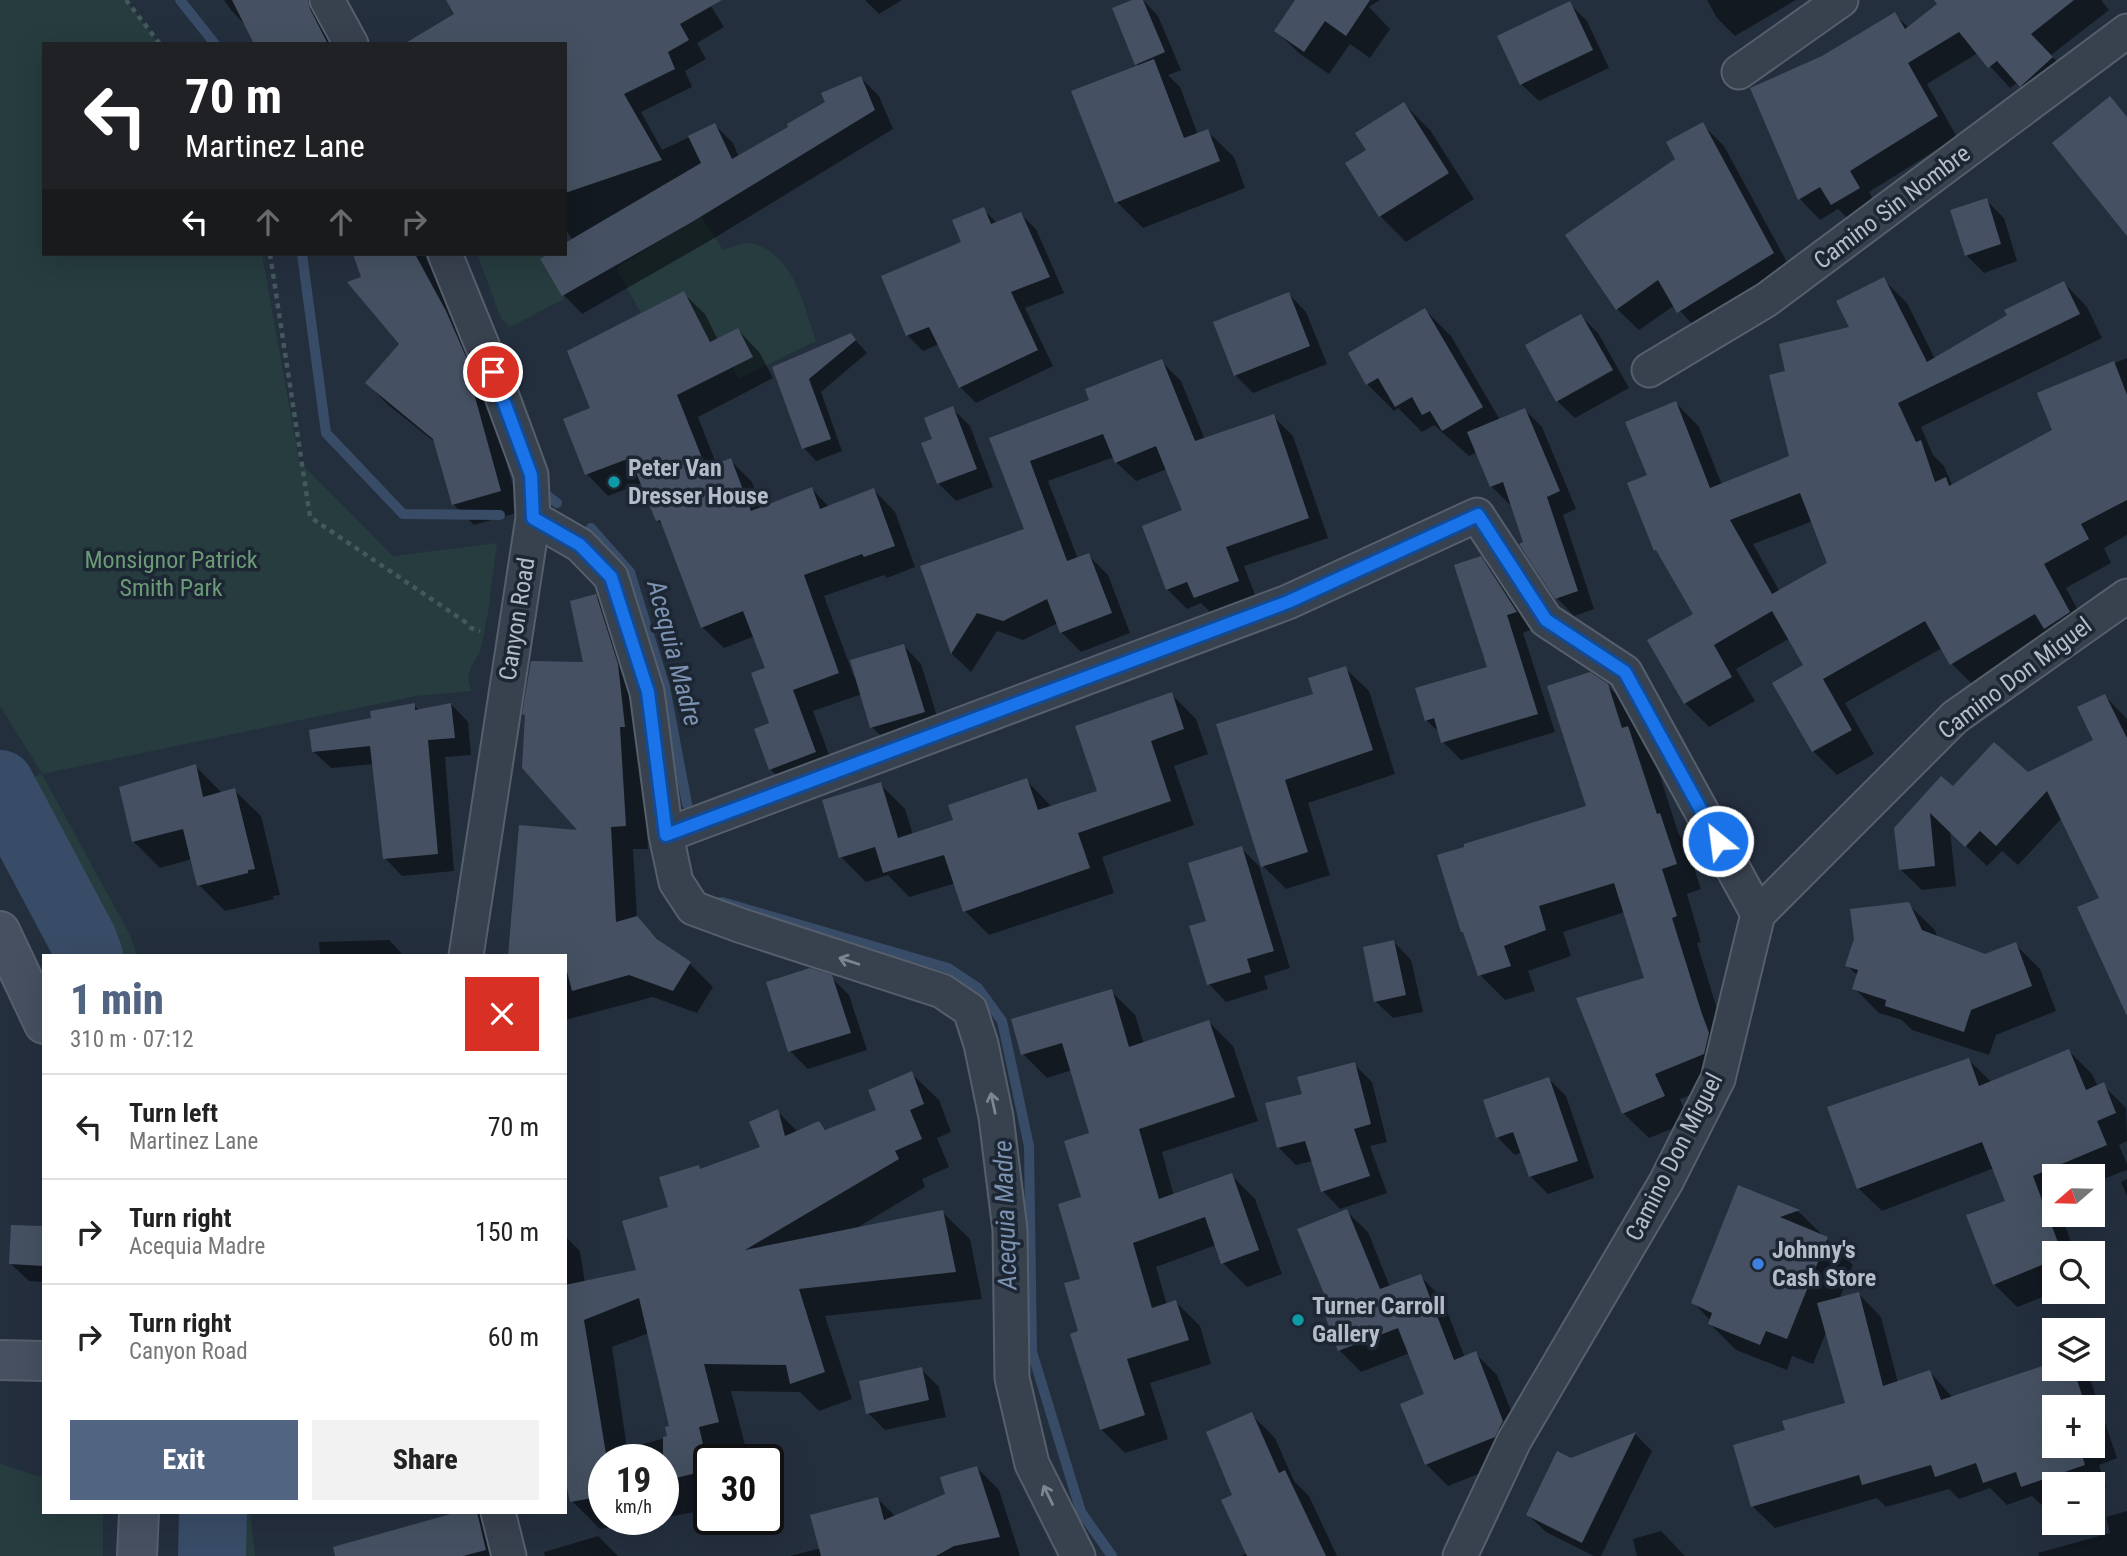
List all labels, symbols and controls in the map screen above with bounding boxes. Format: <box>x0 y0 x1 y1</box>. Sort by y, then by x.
text: 70 m <box>185 68 282 125</box>
icon: left <box>70 70 161 161</box>
text: Martinez Lane <box>185 127 365 165</box>
street label: Camino Sin Nombre <box>1808 139 1976 275</box>
icon: left <box>176 203 214 241</box>
icon: ahead <box>249 203 287 241</box>
icon: ahead <box>322 203 360 241</box>
icon: right <box>395 203 433 241</box>
pin <box>463 342 523 402</box>
icon: arrive <box>474 353 512 391</box>
place label: Peter Van Dresser House <box>628 454 768 510</box>
marker: Peter Van Dresser House <box>606 474 622 490</box>
park label: Monsignor Patrick Smith Park <box>84 546 258 602</box>
street label: Canyon Road <box>493 556 541 682</box>
water label: Acequia Madre <box>641 576 709 729</box>
street label: Camino Don Miguel <box>1933 611 2097 745</box>
position arrow <box>1681 804 1755 878</box>
one-way arrow <box>838 954 860 966</box>
text: 1 min <box>70 975 164 1024</box>
button: close <box>465 977 539 1051</box>
text: 310 m · 07:12 <box>70 1026 194 1053</box>
street label: Camino Don Miguel <box>1620 1068 1728 1246</box>
one-way arrow <box>986 1092 1000 1115</box>
text: Turn left <box>129 1098 218 1128</box>
icon: left <box>70 1108 108 1146</box>
text: 70 m <box>488 1112 539 1142</box>
text: Martinez Lane <box>129 1128 258 1155</box>
water label: Acequia Madre <box>987 1140 1023 1291</box>
north arrow <box>2042 1164 2105 1227</box>
map controls <box>2042 1164 2105 1535</box>
text: Turn right <box>129 1203 231 1233</box>
icon: right <box>70 1213 108 1251</box>
text: 150 m <box>475 1217 539 1247</box>
text: Acequia Madre <box>129 1233 265 1260</box>
place label: Johnny's Cash Store <box>1772 1236 1876 1292</box>
button: search <box>2042 1241 2105 1304</box>
marker: Johnny's Cash Store <box>1750 1256 1766 1272</box>
place label: Turner Carroll Gallery <box>1312 1292 1445 1348</box>
text: Turn right <box>129 1308 231 1338</box>
marker: Turner Carroll Gallery <box>1290 1312 1306 1328</box>
icon: right <box>70 1318 108 1356</box>
button: layers <box>2042 1318 2105 1381</box>
text: 60 m <box>488 1322 539 1352</box>
text: Canyon Road <box>129 1338 248 1365</box>
button: + <box>2042 1395 2105 1458</box>
button: Exit <box>70 1420 298 1500</box>
button: Share <box>312 1420 539 1500</box>
speed limit sign: 30 <box>693 1444 784 1535</box>
text: 19 <box>616 1460 651 1501</box>
button: − <box>2042 1472 2105 1535</box>
one-way arrow <box>1040 1485 1054 1506</box>
text: km/h <box>615 1496 652 1517</box>

